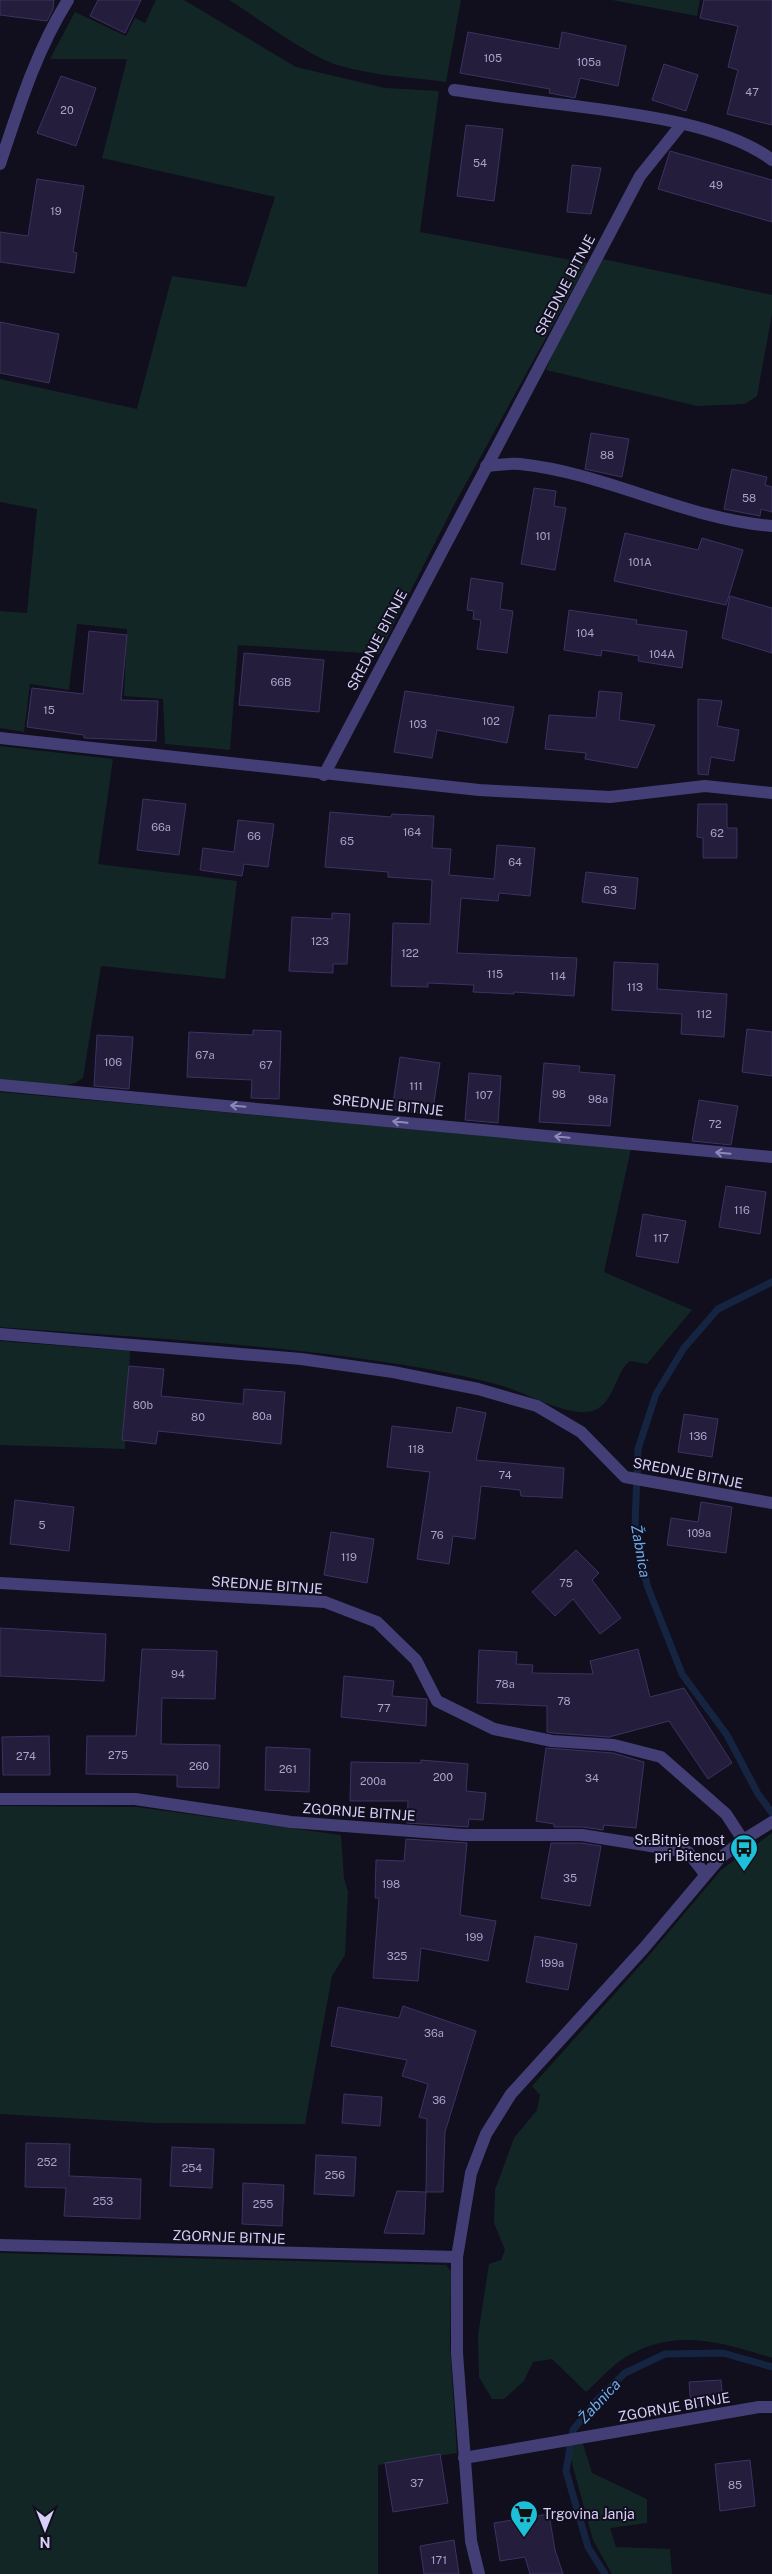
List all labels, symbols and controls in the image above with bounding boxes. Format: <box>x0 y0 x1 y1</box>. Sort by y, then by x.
house number: 105 <box>484 52 502 64</box>
house number: 105a <box>577 56 601 68</box>
house number: 47 <box>745 86 759 98</box>
house number: 20 <box>60 104 74 116</box>
house number: 54 <box>473 157 487 169</box>
house number: 49 <box>709 179 723 191</box>
house number: 19 <box>50 205 62 217</box>
street label: SREDNJE BITNJE <box>532 232 598 338</box>
house number: 88 <box>600 449 614 461</box>
house number: 58 <box>742 492 756 504</box>
house number: 101 <box>535 530 551 542</box>
house number: 101A <box>628 556 652 568</box>
street label: SREDNJE BITNJE <box>344 587 410 693</box>
house number: 104 <box>576 627 594 639</box>
house number: 104A <box>649 648 675 660</box>
house number: 66B <box>271 676 292 688</box>
house number: 15 <box>43 704 55 716</box>
house number: 102 <box>482 715 500 727</box>
house number: 103 <box>409 718 427 730</box>
house number: 66a <box>151 821 171 833</box>
house number: 164 <box>403 826 421 838</box>
house number: 62 <box>710 827 724 839</box>
house number: 66 <box>247 830 261 842</box>
house number: 65 <box>340 835 354 847</box>
house number: 64 <box>508 856 522 868</box>
house number: 63 <box>603 884 617 896</box>
house number: 123 <box>311 935 329 947</box>
house number: 122 <box>401 947 419 959</box>
house number: 115 <box>487 968 503 980</box>
house number: 114 <box>550 970 566 982</box>
house number: 113 <box>627 981 643 993</box>
house number: 112 <box>696 1008 712 1020</box>
house number: 67a <box>195 1049 215 1061</box>
house number: 106 <box>104 1056 122 1068</box>
house number: 67 <box>259 1059 273 1071</box>
house number: 111 <box>409 1080 423 1092</box>
house number: 98 <box>552 1088 566 1100</box>
house number: 107 <box>475 1089 493 1101</box>
street label: SREDNJE BITNJE <box>332 1091 444 1119</box>
house number: 98a <box>588 1093 608 1105</box>
one-way arrow <box>230 1101 246 1111</box>
one-way arrow <box>392 1117 408 1127</box>
house number: 72 <box>708 1118 722 1130</box>
one-way arrow <box>554 1133 570 1142</box>
one-way arrow <box>716 1148 732 1157</box>
house number: 116 <box>734 1204 750 1216</box>
house number: 117 <box>653 1232 669 1244</box>
house number: 80b <box>133 1399 154 1411</box>
house number: 80a <box>252 1410 272 1422</box>
house number: 80 <box>191 1411 205 1423</box>
house number: 136 <box>689 1430 707 1442</box>
house number: 118 <box>408 1443 424 1455</box>
street label: SREDNJE BITNJE <box>632 1454 744 1492</box>
house number: 74 <box>498 1469 512 1481</box>
house number: 5 <box>38 1519 46 1531</box>
water label: Žabnica <box>628 1523 654 1579</box>
house number: 109a <box>687 1527 711 1539</box>
house number: 76 <box>430 1529 444 1541</box>
house number: 119 <box>341 1551 357 1563</box>
street label: SREDNJE BITNJE <box>211 1573 323 1597</box>
house number: 75 <box>559 1577 573 1589</box>
house number: 94 <box>171 1668 185 1680</box>
house number: 78a <box>495 1678 515 1690</box>
house number: 78 <box>557 1695 571 1707</box>
house number: 77 <box>377 1702 391 1714</box>
house number: 275 <box>108 1749 128 1761</box>
house number: 274 <box>16 1750 36 1762</box>
house number: 260 <box>189 1760 209 1772</box>
house number: 261 <box>279 1763 297 1775</box>
house number: 200 <box>433 1771 453 1783</box>
house number: 34 <box>585 1772 599 1784</box>
house number: 200a <box>360 1775 386 1787</box>
street label: ZGORNJE BITNJE <box>302 1800 416 1824</box>
place label: Sr.Bitnje most pri Bitencu <box>634 1832 725 1864</box>
bus stop icon: Sr.Bitnje most pri Bitencu <box>729 1833 759 1872</box>
house number: 35 <box>563 1872 577 1884</box>
house number: 198 <box>382 1878 400 1890</box>
house number: 199 <box>465 1931 483 1943</box>
house number: 325 <box>387 1950 407 1962</box>
house number: 199a <box>540 1957 564 1969</box>
house number: 36a <box>424 2027 444 2039</box>
house number: 36 <box>432 2094 446 2106</box>
house number: 252 <box>37 2156 58 2168</box>
house number: 254 <box>182 2162 202 2174</box>
house number: 256 <box>325 2169 345 2181</box>
house number: 253 <box>93 2195 113 2207</box>
house number: 255 <box>253 2198 273 2210</box>
street label: ZGORNJE BITNJE <box>172 2227 286 2247</box>
water label: Žabnica <box>574 2376 624 2426</box>
street label: ZGORNJE BITNJE <box>617 2389 731 2425</box>
house number: 37 <box>410 2477 424 2489</box>
house number: 85 <box>728 2479 742 2491</box>
supermarket icon: Trgovina Janja <box>509 2499 539 2538</box>
north arrow <box>20 2504 70 2554</box>
place label: Trgovina Janja <box>543 2506 635 2522</box>
text: N <box>40 2534 50 2550</box>
house number: 171 <box>431 2554 447 2566</box>

